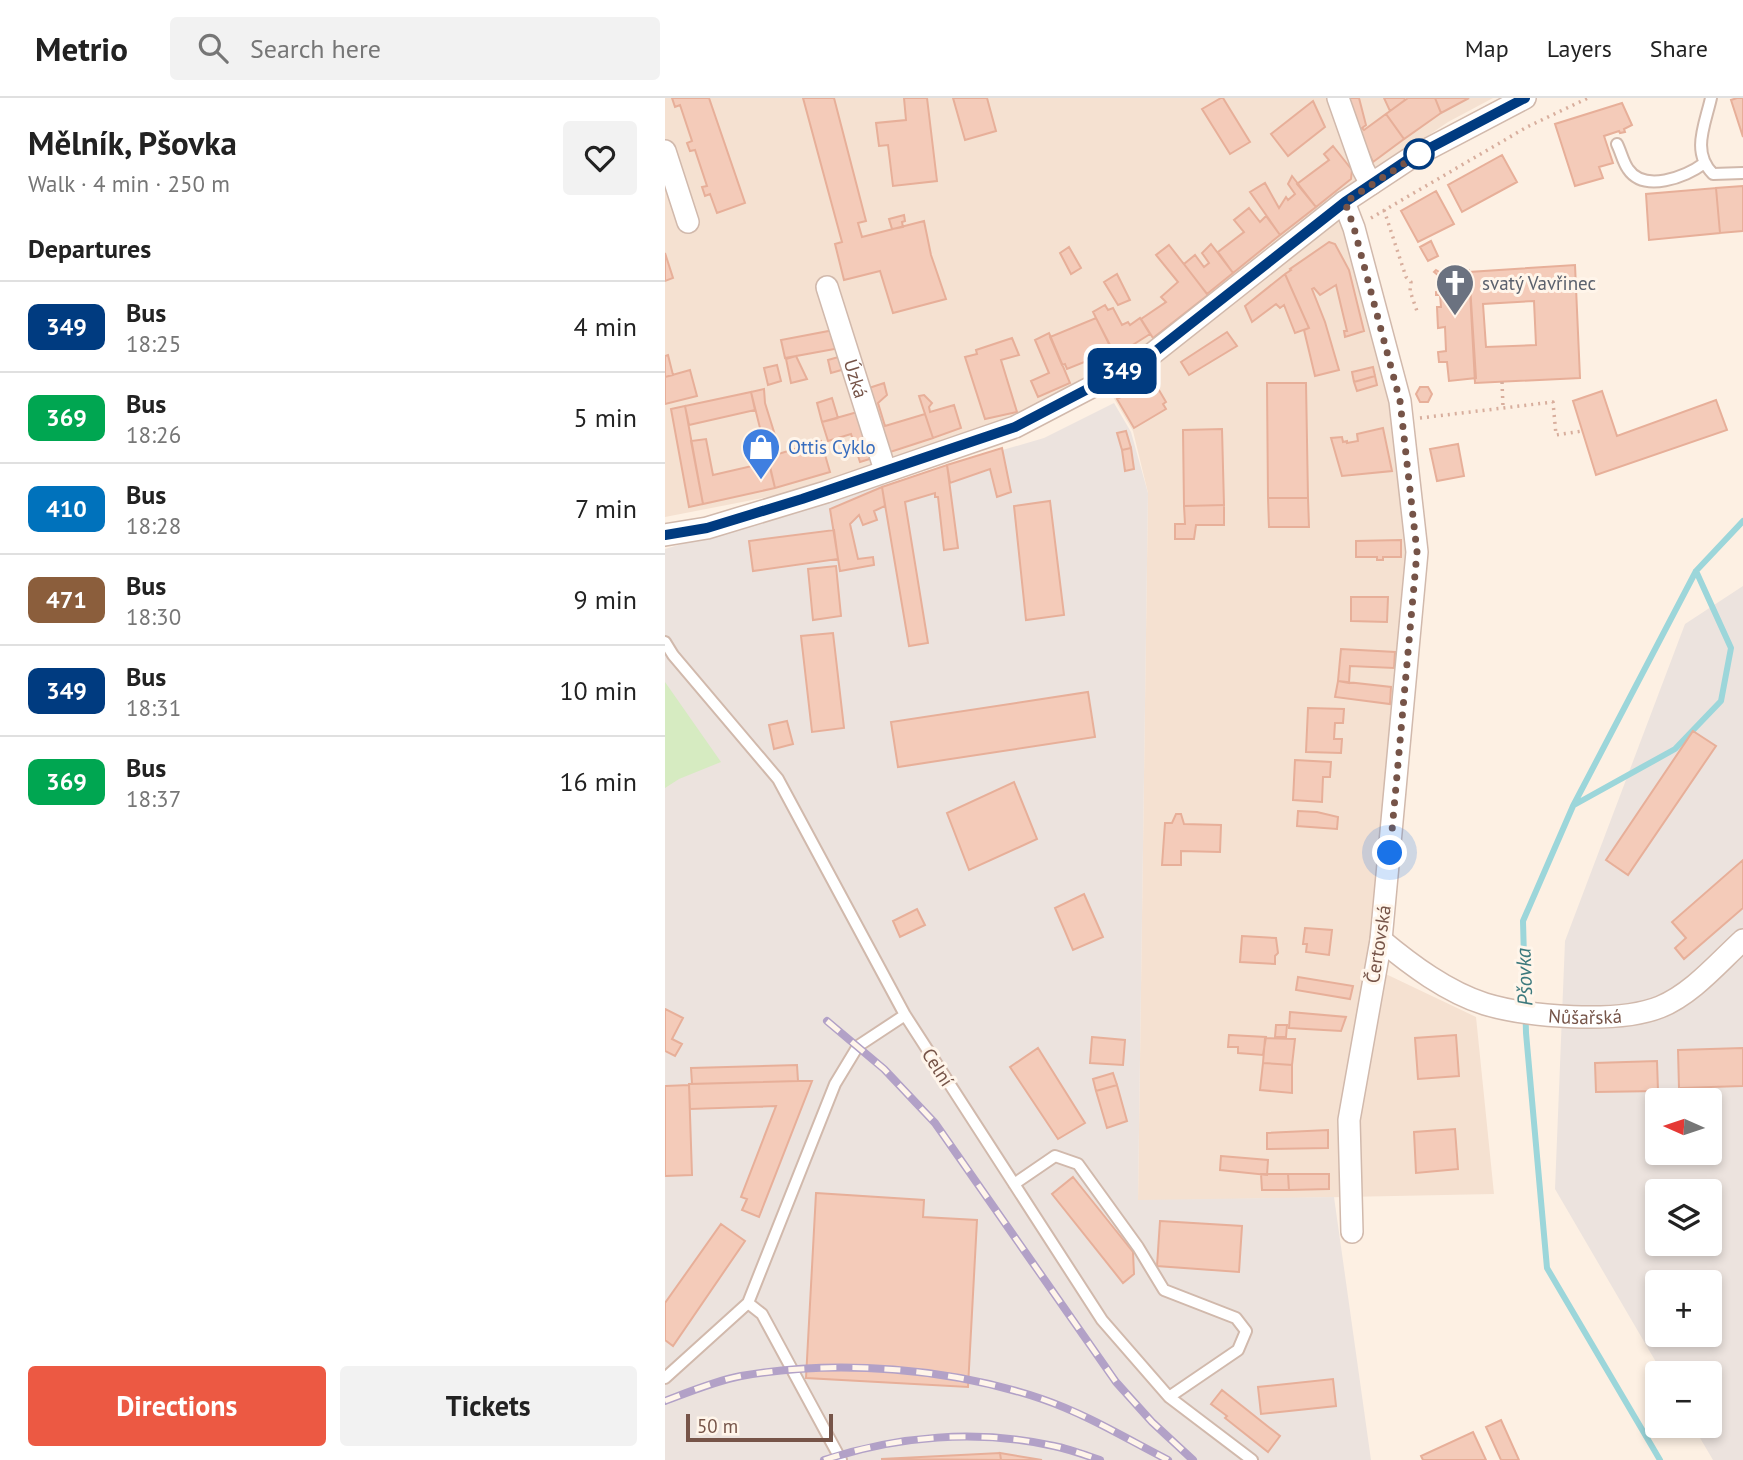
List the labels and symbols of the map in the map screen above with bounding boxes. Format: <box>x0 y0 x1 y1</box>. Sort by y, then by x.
unlabelled marker <box>1404 139 1434 169</box>
church icon: svatý Vavřinec <box>1434 262 1476 317</box>
place label: svatý Vavřinec <box>1482 271 1596 295</box>
line badge: 349 <box>1082 348 1162 394</box>
street label: Úzká <box>839 356 873 401</box>
shop icon: Ottis Cyklo <box>740 426 782 481</box>
place label: Ottis Cyklo <box>788 435 876 459</box>
your location <box>1372 835 1407 870</box>
street label: Čertovská <box>1360 903 1396 985</box>
water label: Pšovka <box>1509 947 1539 1007</box>
street label: Nůšařská <box>1547 1003 1623 1029</box>
street label: Celní <box>917 1043 959 1091</box>
north arrow <box>1645 1088 1722 1166</box>
scale bar <box>686 1411 833 1443</box>

